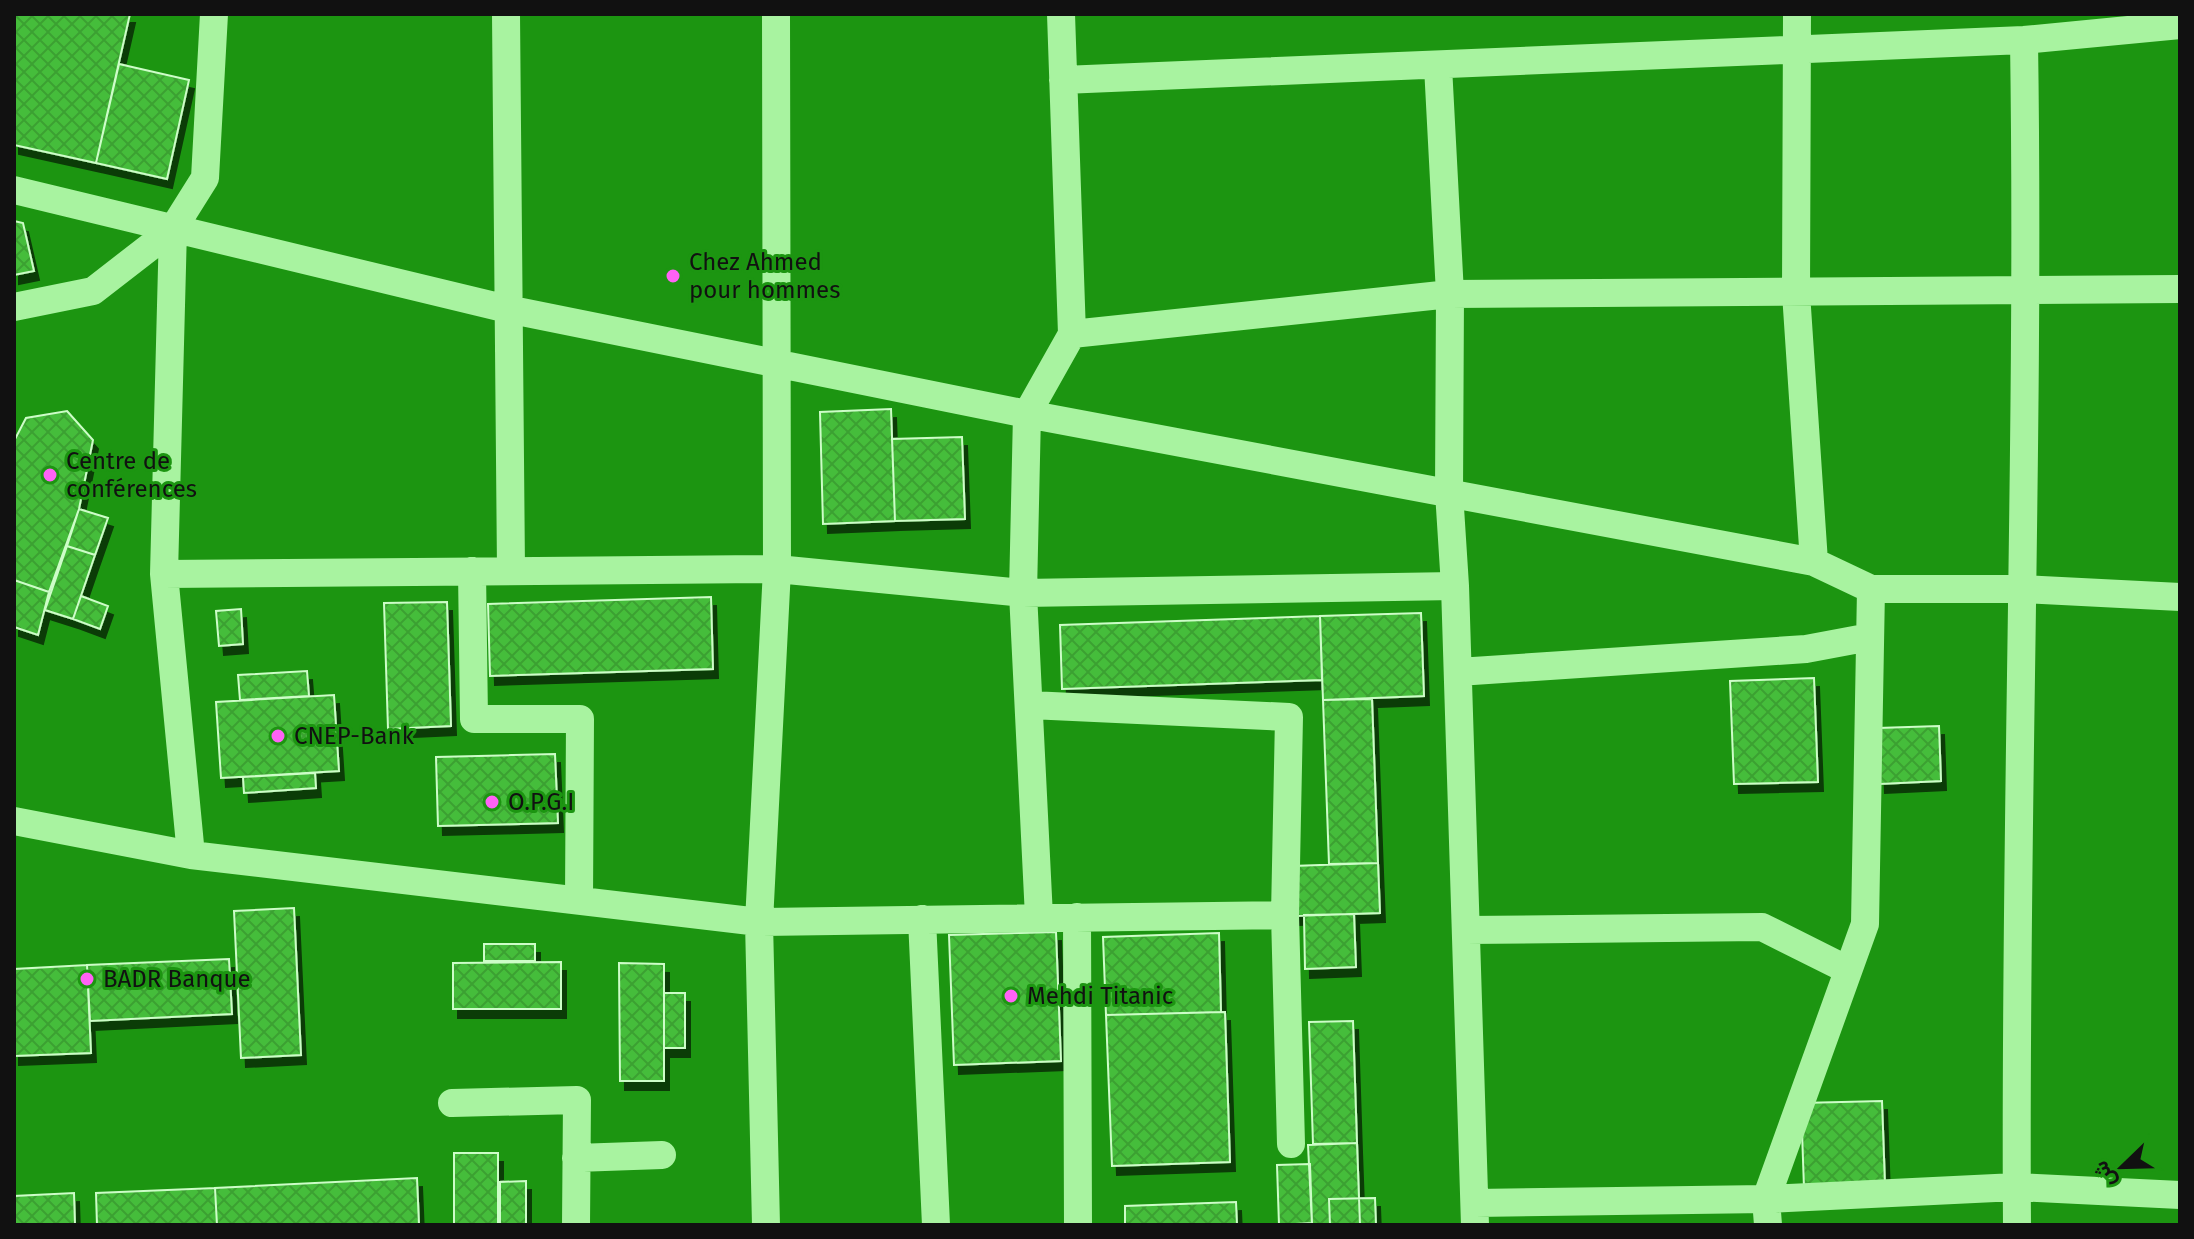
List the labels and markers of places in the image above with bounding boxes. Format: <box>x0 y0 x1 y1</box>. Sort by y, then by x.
place label: Chez Ahmed pour hommes <box>689 248 840 304</box>
marker: Chez Ahmed pour hommes <box>664 267 682 285</box>
place label: Centre de conférences <box>66 447 197 503</box>
marker: Centre de conférences <box>41 466 59 484</box>
place label: CNEP-Bank <box>294 722 415 750</box>
marker: CNEP-Bank <box>269 727 287 745</box>
place label: O.P.G.I <box>508 788 574 816</box>
marker: O.P.G.I <box>483 793 501 811</box>
place label: BADR Banque <box>103 965 251 993</box>
marker: BADR Banque <box>78 970 96 988</box>
place label: Mehdi Titanic <box>1027 982 1173 1010</box>
marker: Mehdi Titanic <box>1002 987 1020 1005</box>

